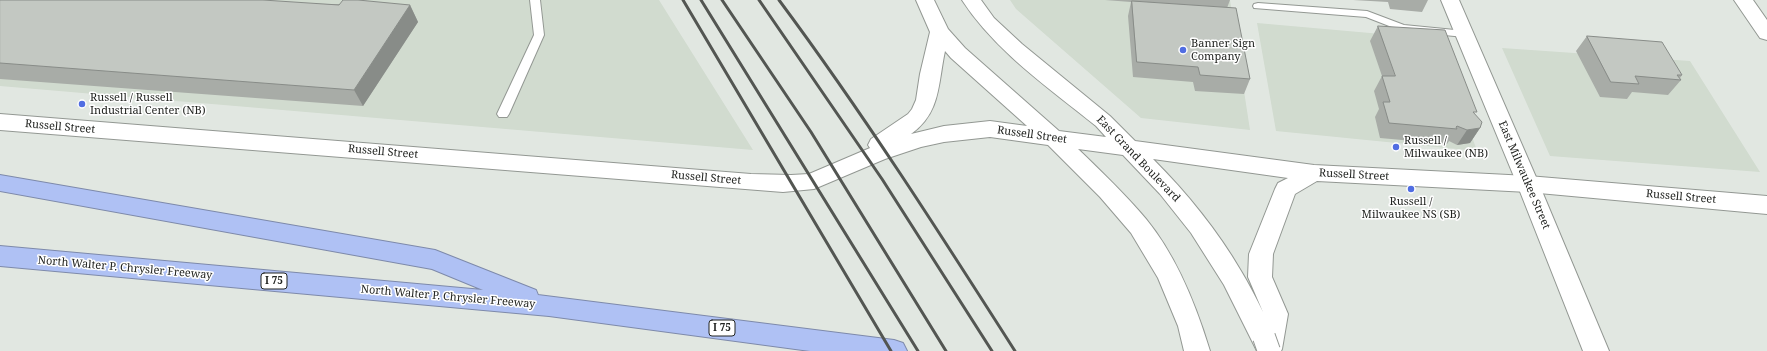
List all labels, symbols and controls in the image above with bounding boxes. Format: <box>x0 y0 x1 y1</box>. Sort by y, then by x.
place label: Banner Sign Company <box>1191 37 1255 63</box>
marker: Banner Sign Company <box>1178 45 1188 55</box>
place label: Russell / Russell Industrial Center (NB) <box>90 91 206 117</box>
marker: Russell / Russell Industrial Center (NB) <box>77 99 87 109</box>
street label: East Grand Boulevard <box>1093 113 1183 205</box>
street label: Russell Street <box>24 117 96 137</box>
street label: East Milwaukee Street <box>1495 119 1553 231</box>
street label: Russell Street <box>996 124 1068 146</box>
place label: Russell / Milwaukee (NB) <box>1404 134 1488 160</box>
street label: Russell Street <box>347 142 419 162</box>
marker: Russell / Milwaukee (NB) <box>1391 142 1401 152</box>
street label: Russell Street <box>1319 167 1389 183</box>
street label: Russell Street <box>670 168 742 188</box>
marker: Russell / Milwaukee NS (SB) <box>1406 184 1416 194</box>
street label: Russell Street <box>1645 187 1717 207</box>
place label: Russell / Milwaukee NS (SB) <box>1362 195 1460 221</box>
street label: North Walter P. Chrysler Freeway <box>37 254 213 282</box>
road number: I 75 <box>261 273 287 289</box>
street label: North Walter P. Chrysler Freeway <box>360 283 536 311</box>
road number: I 75 <box>709 320 735 336</box>

